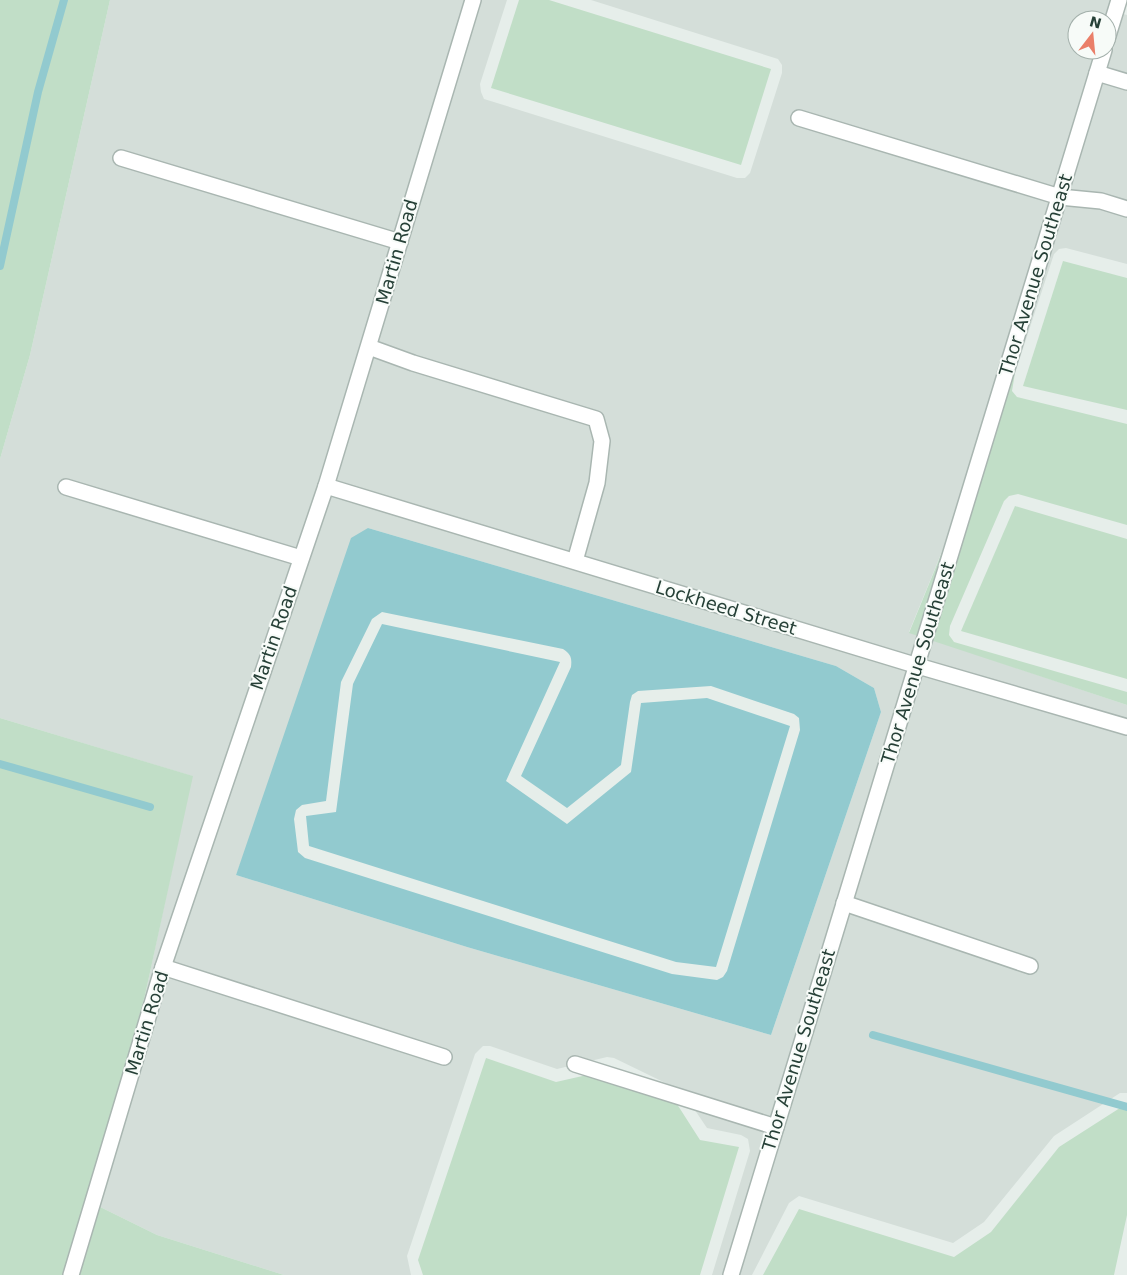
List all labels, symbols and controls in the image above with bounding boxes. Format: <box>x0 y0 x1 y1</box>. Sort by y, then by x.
north arrow <box>1067 10 1117 60</box>
text: N <box>1088 13 1103 32</box>
street label: Thor Avenue Southeast <box>994 171 1076 379</box>
street label: Martin Road <box>371 197 422 307</box>
street label: Thor Avenue Southeast <box>876 559 958 767</box>
street label: Lockheed Street <box>653 576 799 639</box>
street label: Martin Road <box>246 583 301 692</box>
street label: Thor Avenue Southeast <box>757 946 839 1154</box>
street label: Martin Road <box>121 968 172 1078</box>

